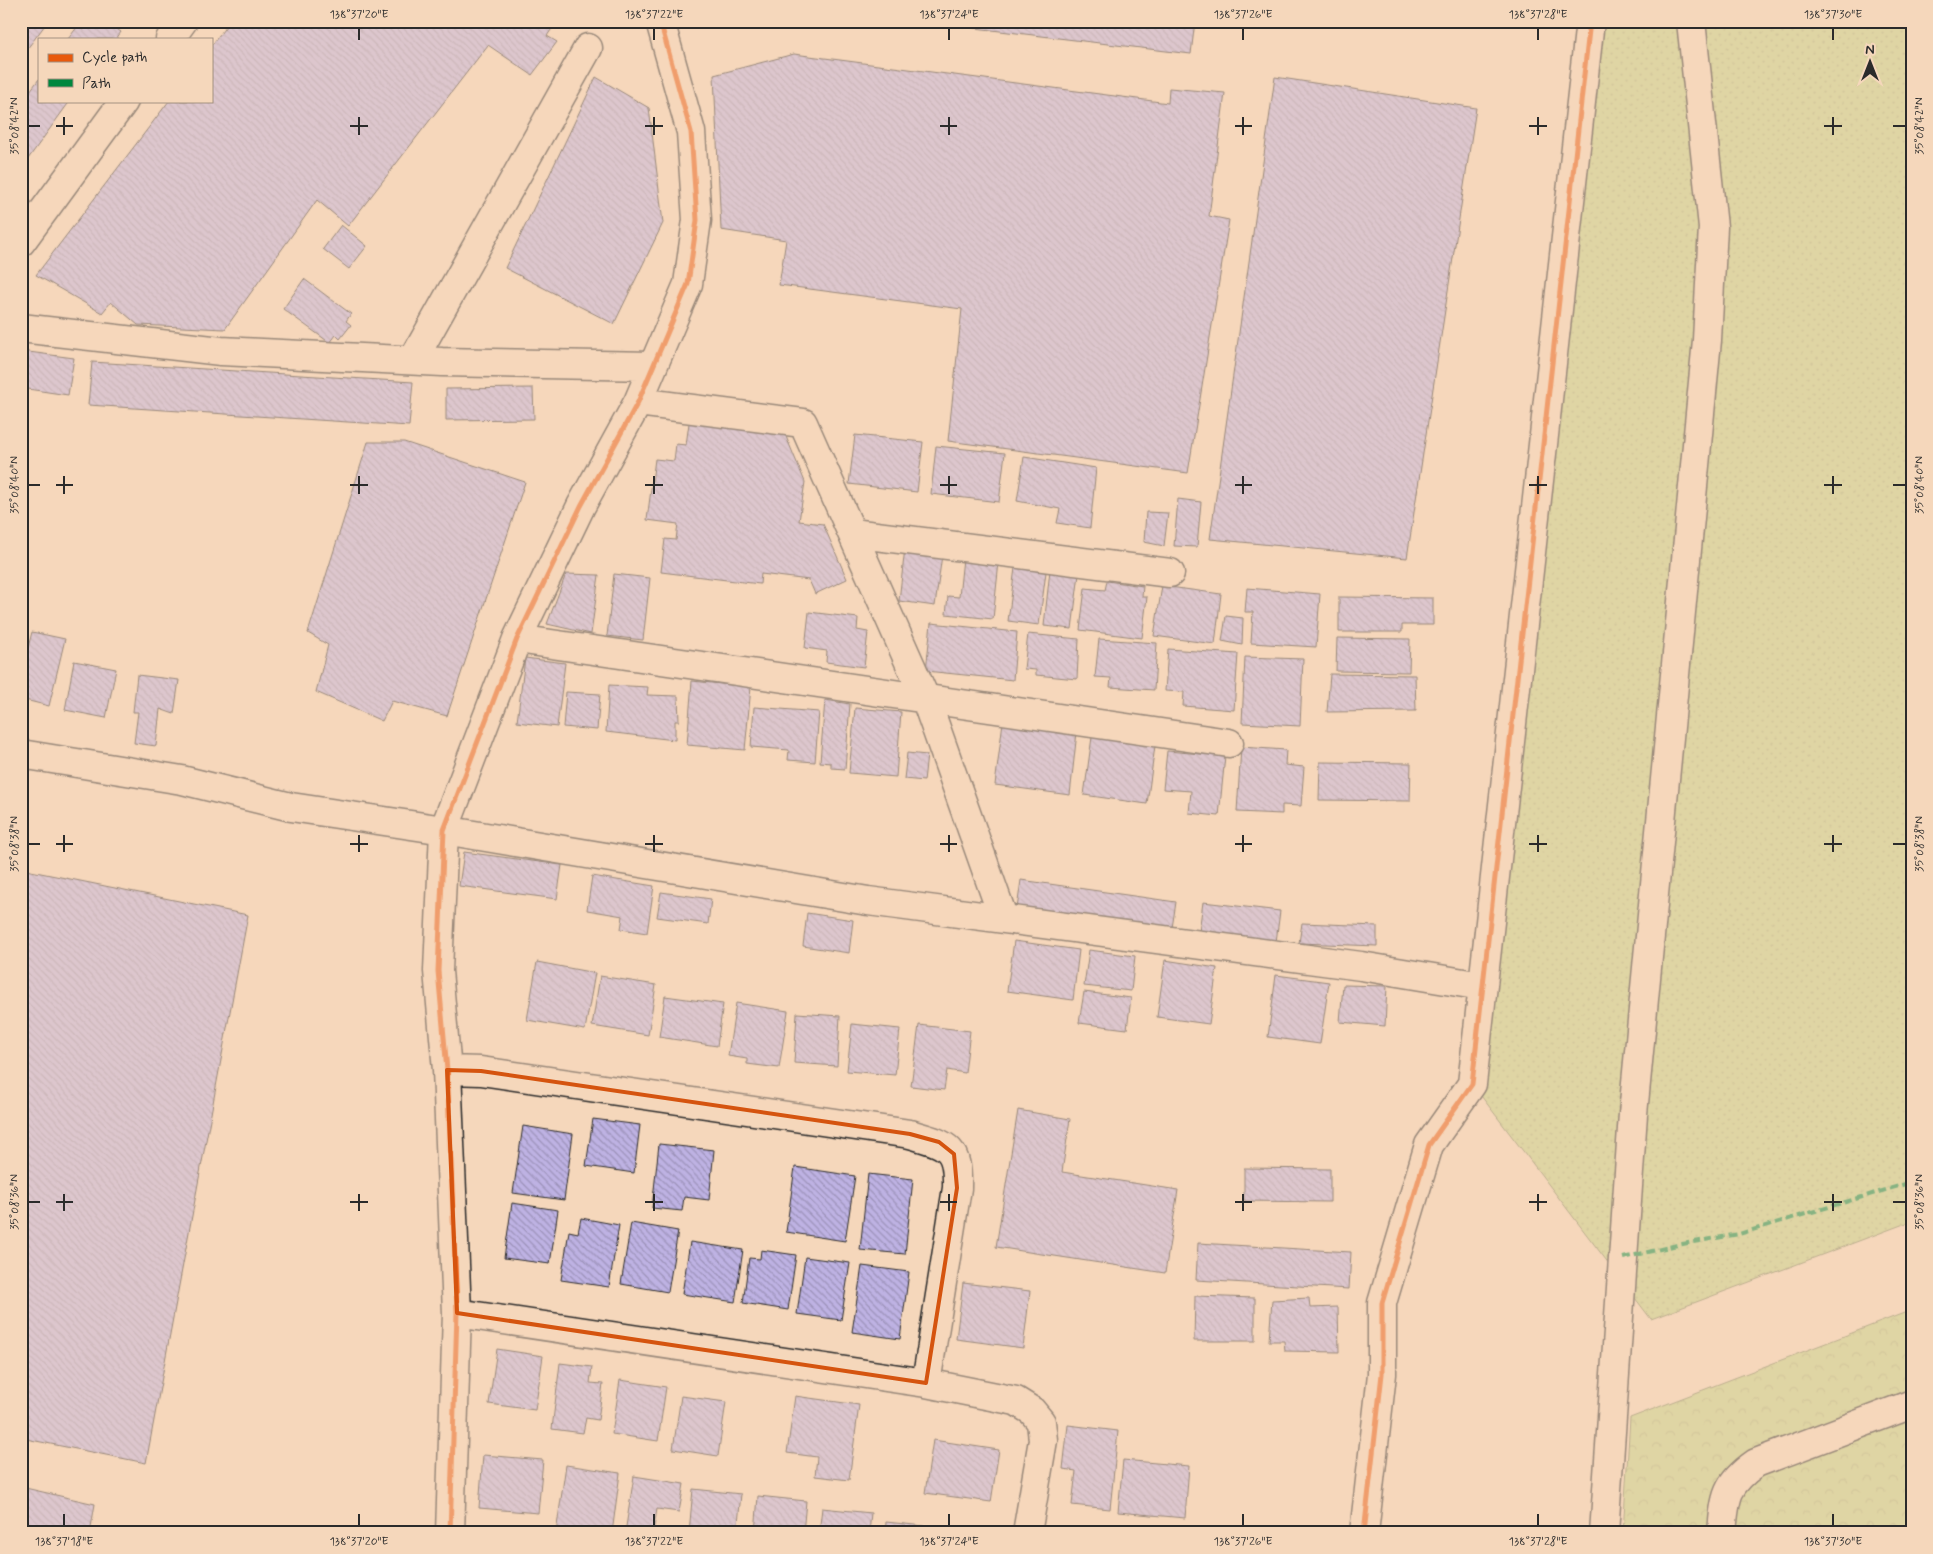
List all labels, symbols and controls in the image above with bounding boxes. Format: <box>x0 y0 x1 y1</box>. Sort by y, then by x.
text: 138°37'20"E <box>329 7 389 23</box>
text: 138°37'22"E <box>625 7 683 23</box>
text: 138°37'24"E <box>919 7 979 23</box>
text: 138°37'26"E <box>1214 7 1272 23</box>
text: 138°37'28"E <box>1509 7 1567 23</box>
text: 138°37'30"E <box>1804 7 1862 23</box>
legend <box>38 38 212 102</box>
north arrow <box>1846 38 1896 88</box>
text: N <box>1865 41 1875 59</box>
text: Cycle path <box>82 48 147 68</box>
text: Path <box>82 74 111 94</box>
text: 35°08'42"N <box>7 97 23 155</box>
text: 35°08'42"N <box>1912 97 1928 155</box>
text: 35°08'40"N <box>7 456 23 514</box>
text: 35°08'40"N <box>1912 456 1928 514</box>
text: 35°08'38"N <box>7 816 23 872</box>
text: 35°08'38"N <box>1912 816 1928 872</box>
text: 35°08'36"N <box>7 1174 23 1230</box>
text: 35°08'36"N <box>1912 1174 1928 1230</box>
text: 138°37'18"E <box>35 1534 93 1550</box>
text: 138°37'20"E <box>329 1534 389 1550</box>
text: 138°37'22"E <box>625 1534 683 1550</box>
text: 138°37'24"E <box>919 1534 979 1550</box>
text: 138°37'26"E <box>1214 1534 1272 1550</box>
text: 138°37'28"E <box>1509 1534 1567 1550</box>
text: 138°37'30"E <box>1804 1534 1862 1550</box>

